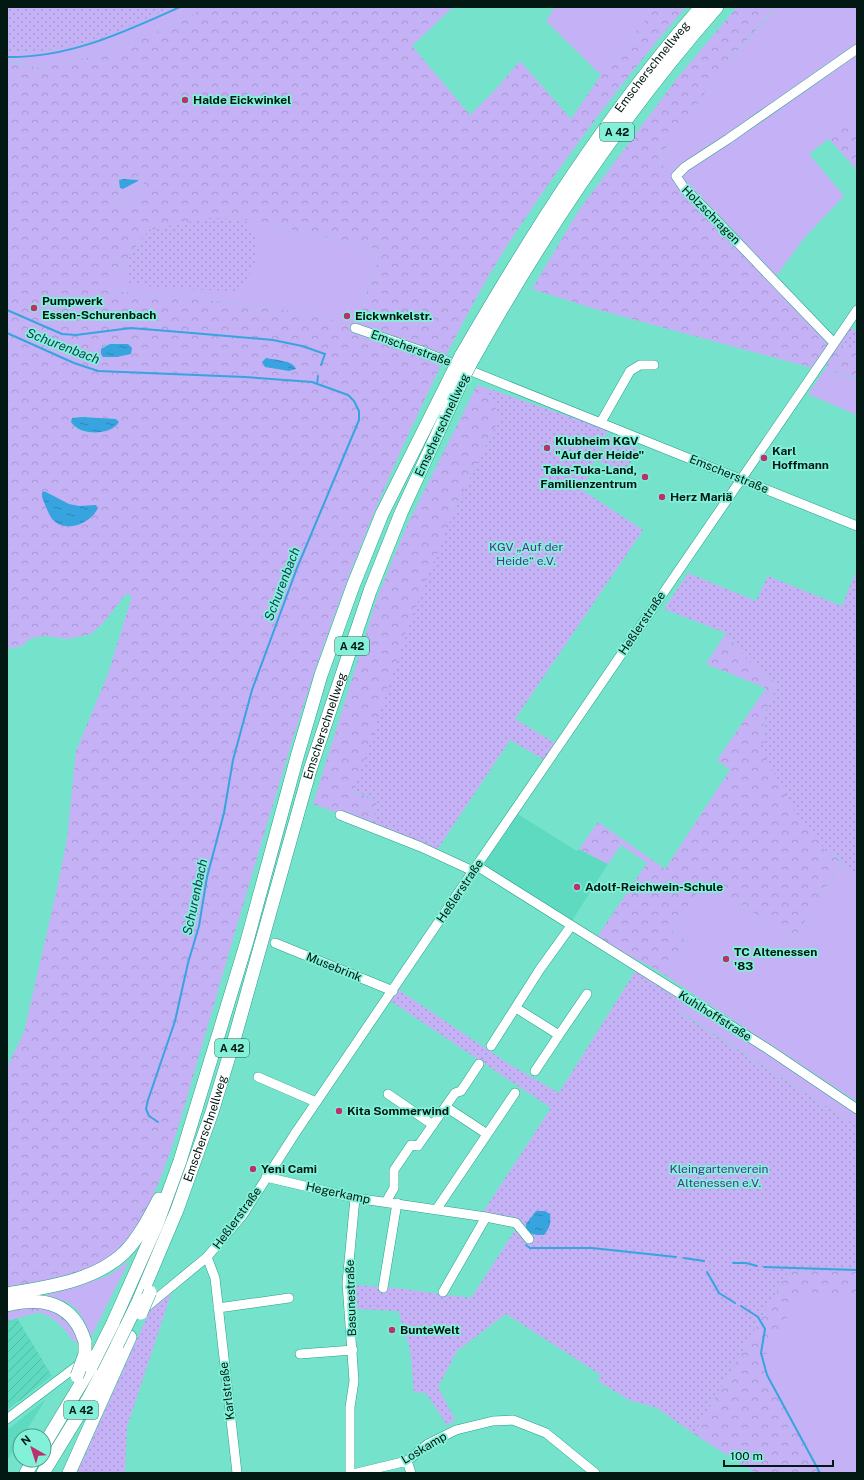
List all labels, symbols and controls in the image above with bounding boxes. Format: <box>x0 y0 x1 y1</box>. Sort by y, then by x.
street label: Emscherschnellweg <box>612 19 692 115</box>
place label: Halde Eickwinkel <box>193 93 291 107</box>
marker: Halde Eickwinkel <box>180 95 190 105</box>
road number: A 42 <box>600 123 634 141</box>
street label: Holzschragen <box>679 183 743 247</box>
place label: Pumpwerk Essen-Schurenbach <box>42 294 156 322</box>
marker: Pumpwerk Essen-Schurenbach <box>29 303 39 313</box>
place label: Eickwnkelstr. <box>355 309 432 323</box>
marker: Eickwnkelstr. <box>342 311 352 321</box>
water label: Schurenbach <box>24 325 102 367</box>
street label: Emscherstraße <box>369 327 453 369</box>
street label: Emscherschnellweg <box>412 371 472 479</box>
place label: Klubheim KGV "Auf der Heide" <box>555 434 644 462</box>
marker: Klubheim KGV "Auf der Heide" <box>542 443 552 453</box>
place label: Karl Hoffmann <box>772 444 829 472</box>
street label: Emscherstraße <box>687 452 771 496</box>
marker: Karl Hoffmann <box>759 453 769 463</box>
place label: Taka-Tuka-Land, Familienzentrum <box>540 463 637 491</box>
marker: Taka-Tuka-Land, Familienzentrum <box>640 472 650 482</box>
place label: Herz Mariä <box>670 490 733 504</box>
marker: Herz Mariä <box>657 492 667 502</box>
park label: KGV „Auf der Heide“ e.V. <box>489 540 563 568</box>
water label: Schurenbach <box>261 545 303 623</box>
street label: Heßlerstraße <box>616 589 668 657</box>
road number: A 42 <box>335 637 369 655</box>
street label: Emscherschnellweg <box>301 671 349 781</box>
street label: Heßlerstraße <box>434 857 486 925</box>
water label: Schurenbach <box>180 858 210 936</box>
place label: Adolf-Reichwein-Schule <box>585 880 723 894</box>
marker: Adolf-Reichwein-Schule <box>572 882 582 892</box>
place label: TC Altenessen '83 <box>734 945 817 973</box>
street label: Musebrink <box>304 949 364 985</box>
marker: TC Altenessen '83 <box>721 954 731 964</box>
street label: Kuhlhoffstraße <box>676 988 754 1044</box>
road number: A 42 <box>215 1039 249 1057</box>
street label: Emscherschnellweg <box>181 1073 230 1184</box>
place label: Kita Sommerwind <box>347 1104 449 1118</box>
marker: Kita Sommerwind <box>334 1106 344 1116</box>
place label: Yeni Cami <box>261 1162 317 1176</box>
park label: Kleingartenverein Altenessen e.V. <box>670 1162 769 1190</box>
marker: Yeni Cami <box>248 1164 258 1174</box>
street label: Hegerkamp <box>305 1179 371 1207</box>
street label: Heßlerstraße <box>210 1184 264 1252</box>
street label: Basunestraße <box>343 1259 359 1337</box>
place label: BunteWelt <box>400 1323 460 1337</box>
marker: BunteWelt <box>387 1325 397 1335</box>
street label: Karlstraße <box>216 1361 238 1421</box>
road number: A 42 <box>64 1401 98 1419</box>
north arrow <box>12 1428 52 1468</box>
street label: Loskamp <box>399 1429 449 1467</box>
text: N <box>19 1433 33 1448</box>
scale bar <box>724 1442 833 1468</box>
text: 100 m <box>730 1449 763 1463</box>

